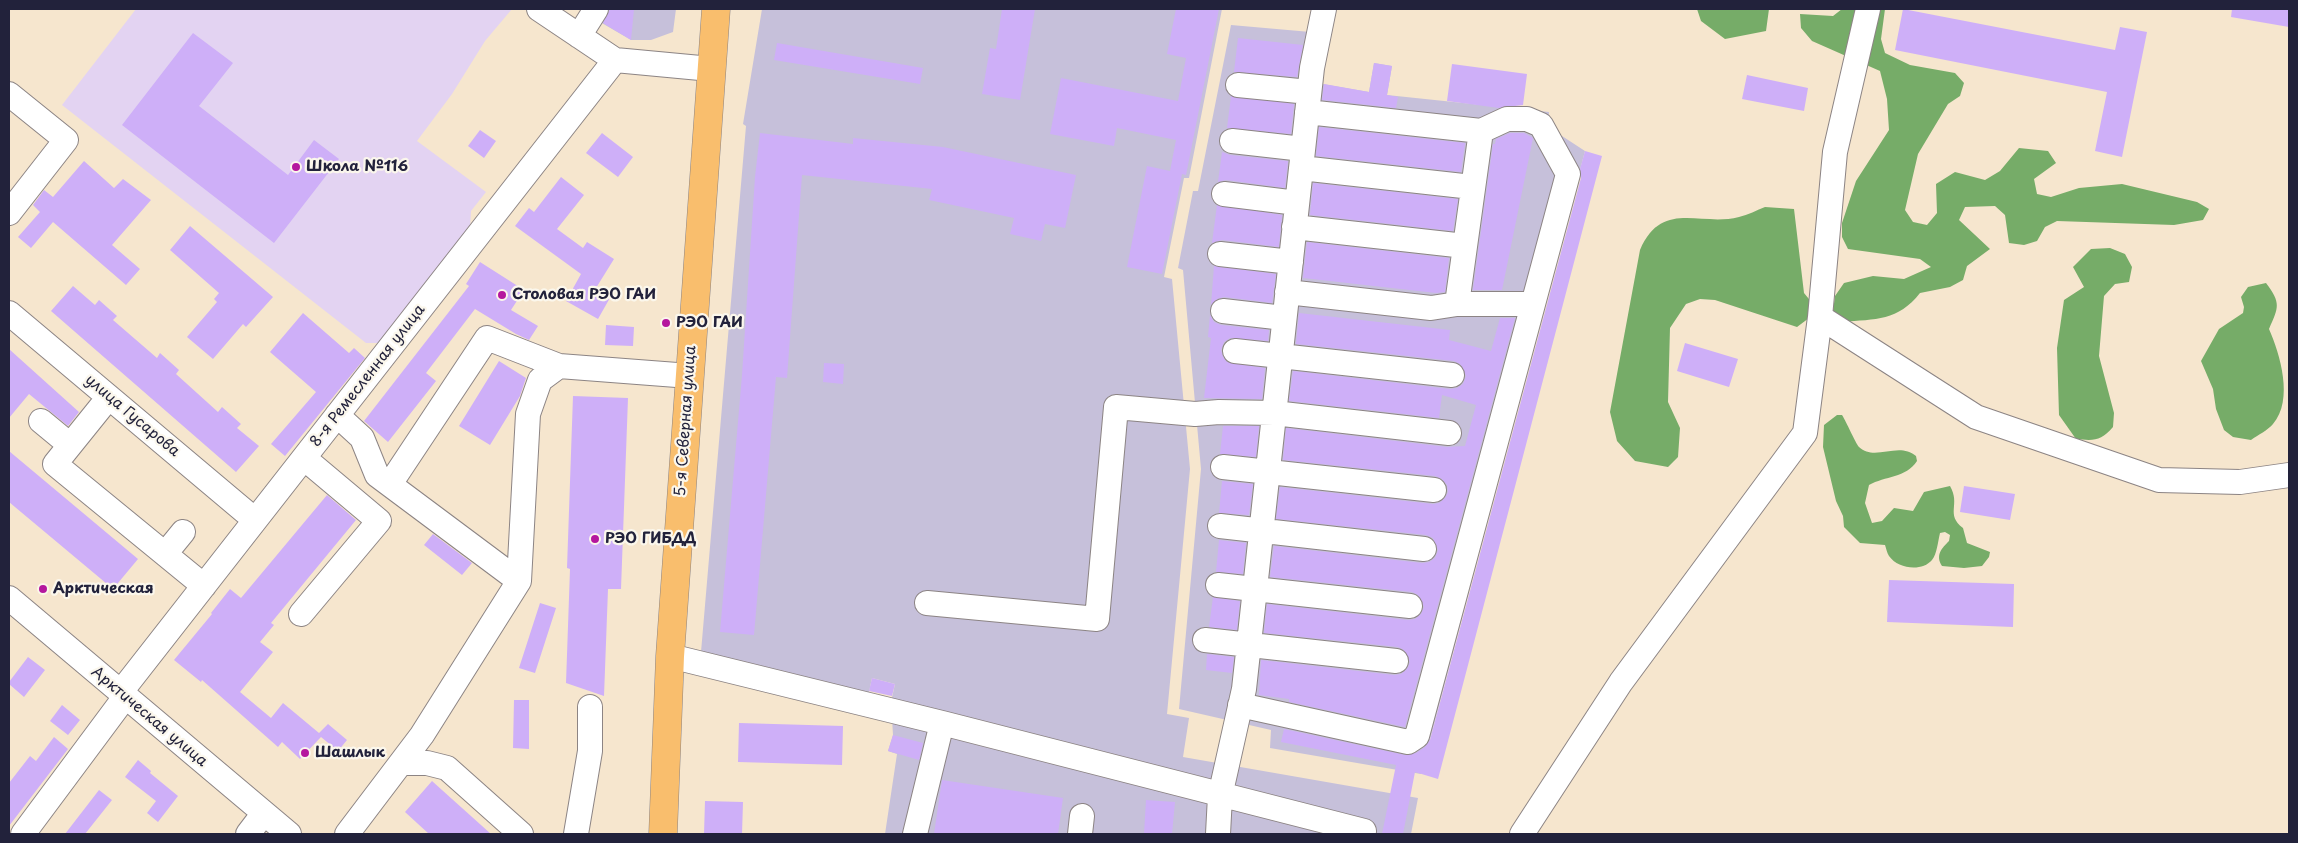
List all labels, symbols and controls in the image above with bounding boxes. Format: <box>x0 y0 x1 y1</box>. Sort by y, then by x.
place label: Школа №116 <box>306 158 408 176</box>
marker: Школа №116 <box>290 161 302 173</box>
place label: Столовая РЭО ГАИ <box>512 286 656 304</box>
marker: Столовая РЭО ГАИ <box>496 289 508 301</box>
street label: 8-я Ремесленная улица <box>307 301 429 451</box>
place label: РЭО ГАИ <box>676 314 743 332</box>
marker: РЭО ГАИ <box>660 317 672 329</box>
street label: 5-я Северная улица <box>672 345 700 497</box>
street label: улица Гусарова <box>81 371 183 461</box>
place label: РЭО ГИБДД <box>605 530 696 548</box>
marker: РЭО ГИБДД <box>589 533 601 545</box>
place label: Арктическая <box>53 580 154 598</box>
marker: Арктическая <box>37 583 49 595</box>
street label: Арктическая улица <box>87 663 211 771</box>
place label: Шашлык <box>315 744 385 762</box>
marker: Шашлык <box>299 747 311 759</box>

